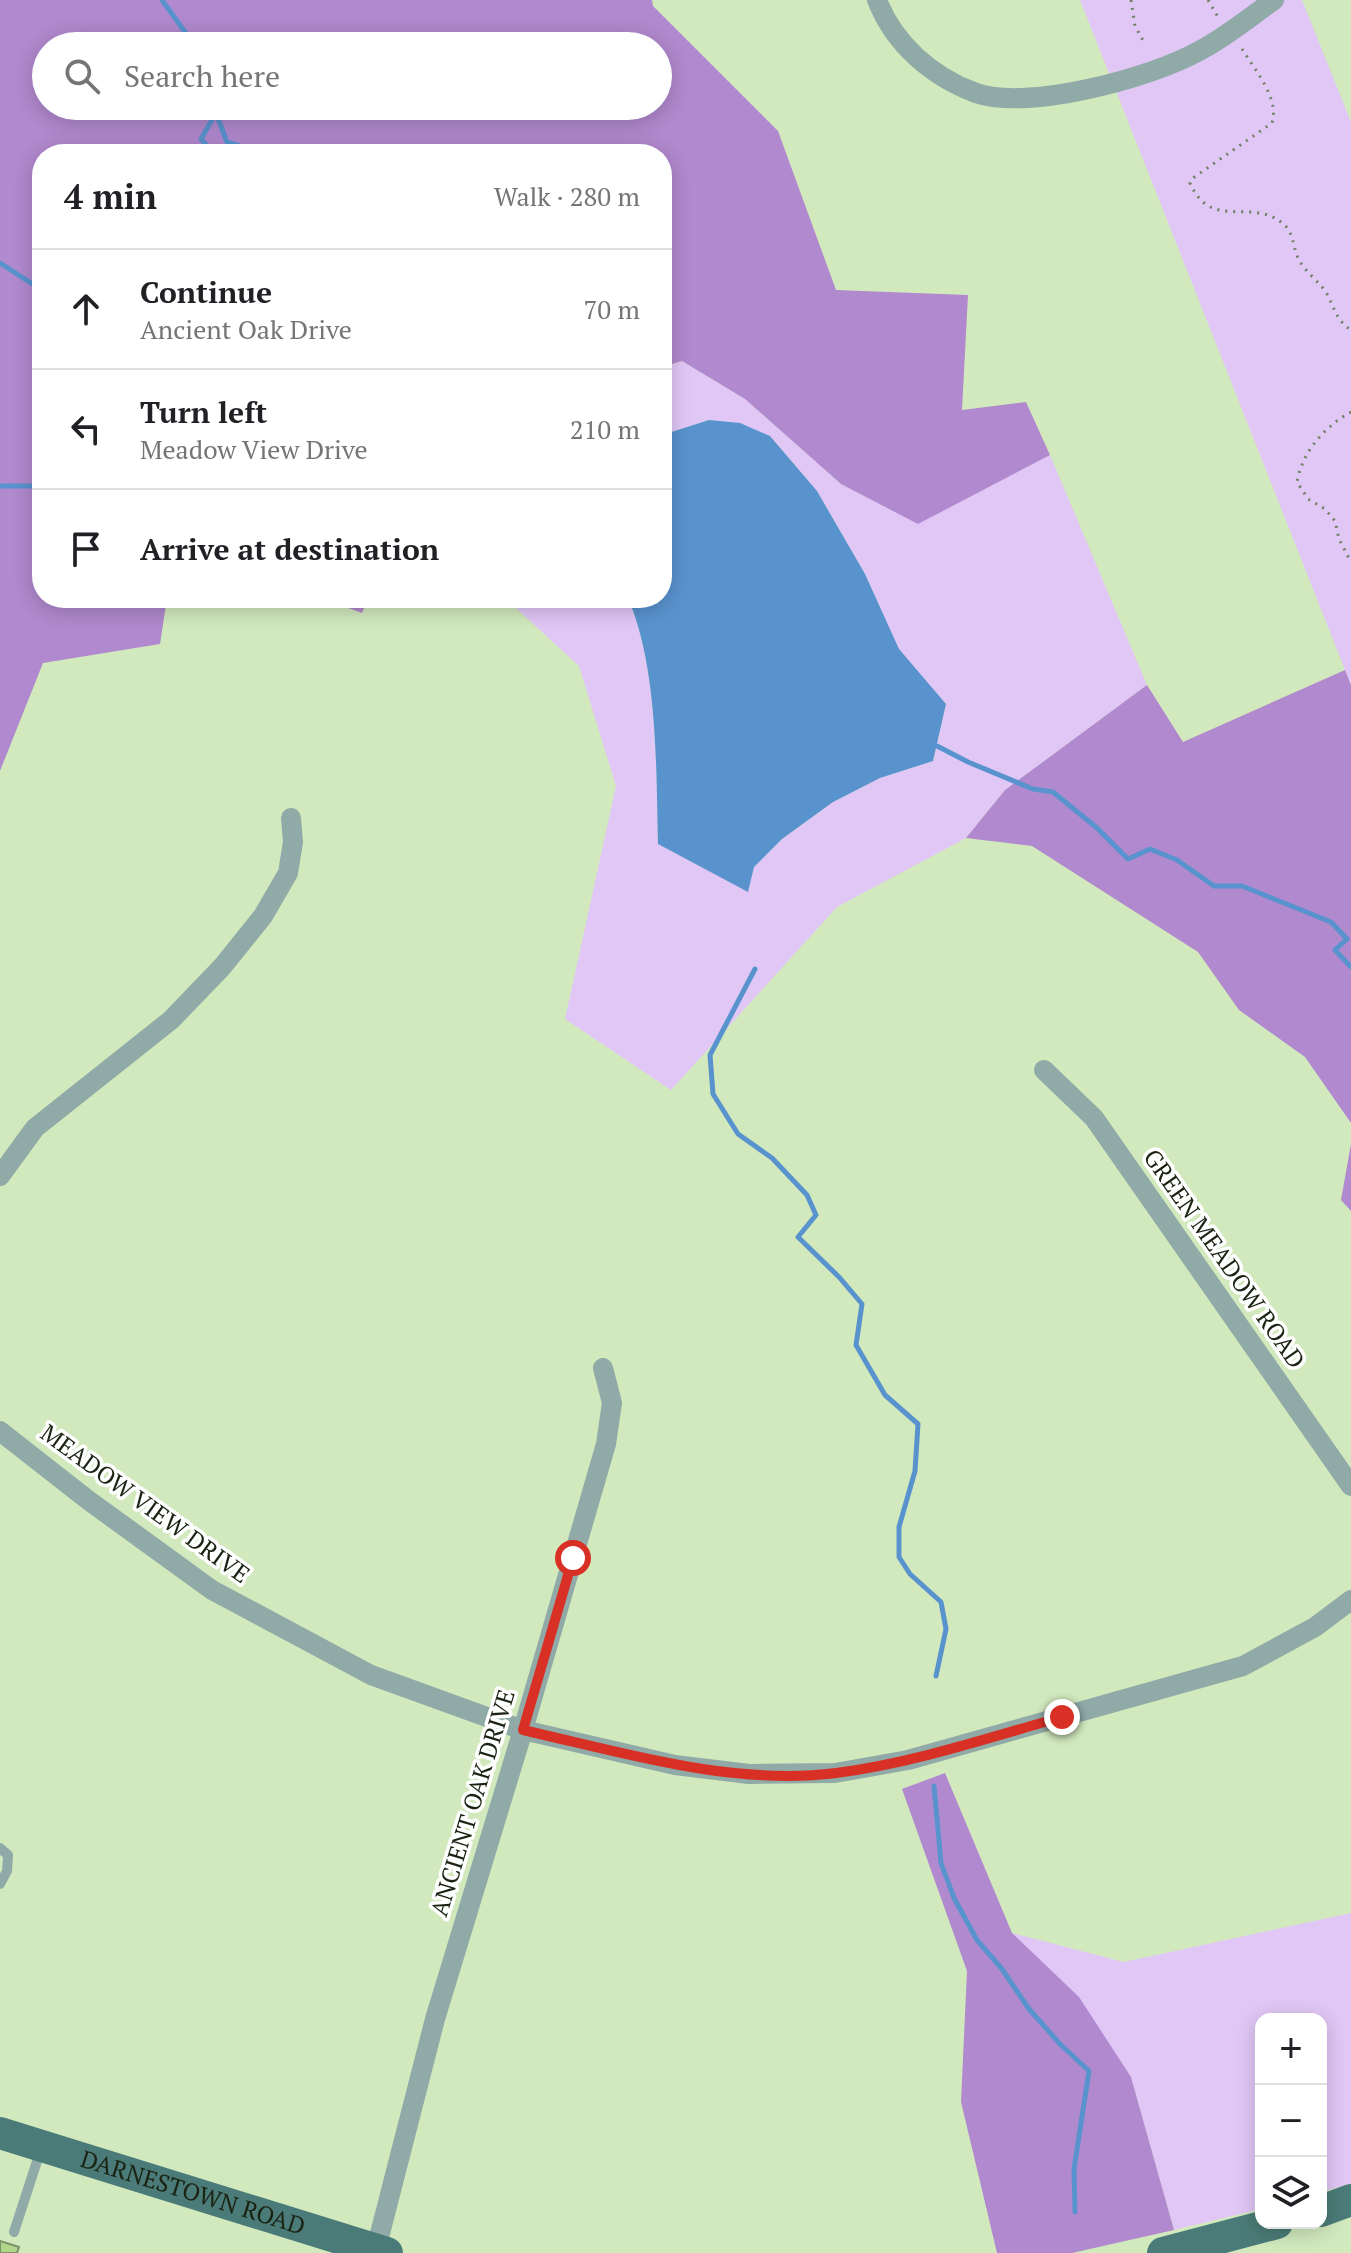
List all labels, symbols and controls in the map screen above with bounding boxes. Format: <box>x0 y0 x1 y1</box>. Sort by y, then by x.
search box <box>32 32 672 120</box>
icon: search <box>60 54 104 98</box>
text: Search here <box>124 56 280 96</box>
text: 4 min <box>64 174 157 219</box>
text: Walk · 280 m <box>494 179 640 213</box>
text: Continue <box>140 272 272 312</box>
icon: ahead <box>64 287 108 331</box>
text: 70 m <box>584 292 640 326</box>
text: Ancient Oak Drive <box>140 312 352 346</box>
text: Turn left <box>140 392 267 432</box>
icon: left <box>64 407 108 451</box>
text: 210 m <box>570 412 640 446</box>
text: Meadow View Drive <box>140 432 368 466</box>
icon: arrive <box>64 527 108 571</box>
text: Arrive at destination <box>140 529 439 569</box>
street label: GREEN MEADOW ROAD <box>1137 1142 1313 1374</box>
street label: MEADOW VIEW DRIVE <box>35 1417 256 1590</box>
route start <box>555 1540 591 1576</box>
street label: ANCIENT OAK DRIVE <box>422 1685 522 1920</box>
route end <box>1044 1699 1080 1735</box>
map controls <box>1255 2013 1327 2229</box>
button: + <box>1255 2013 1327 2085</box>
button: − <box>1255 2085 1327 2157</box>
street label: DARNESTOWN ROAD <box>77 2142 309 2242</box>
button: layers <box>1255 2157 1327 2229</box>

